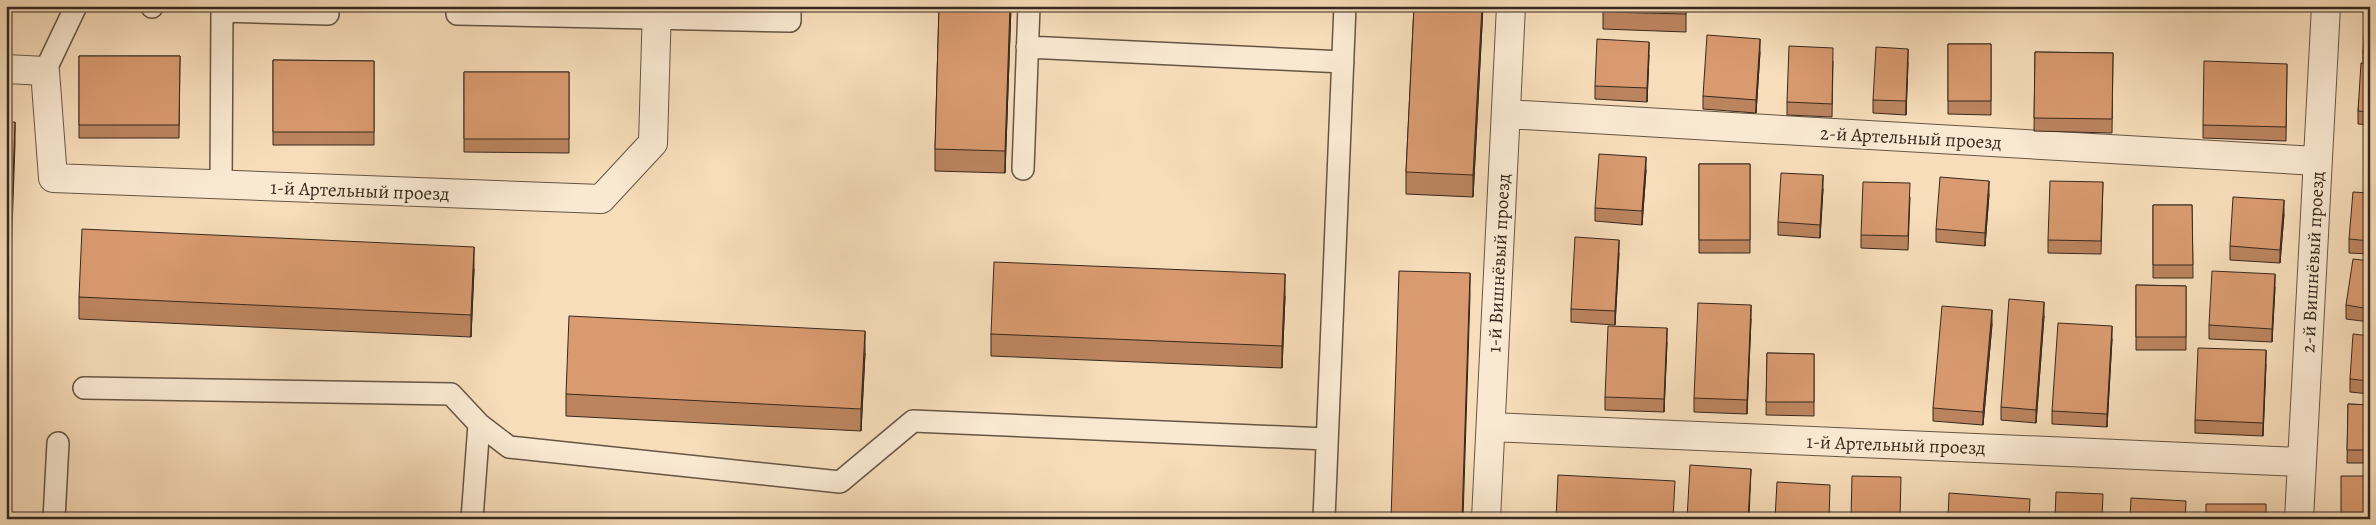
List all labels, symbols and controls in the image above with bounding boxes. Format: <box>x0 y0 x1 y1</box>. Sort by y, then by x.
street label: 2-й Артельный проезд <box>1819 120 2002 156</box>
street label: 2-й Вишнёвый проезд <box>2295 171 2331 354</box>
street label: 1-й Вишнёвый проезд <box>1481 173 1517 353</box>
street label: 1-й Артельный проезд <box>270 175 450 207</box>
street label: 1-й Артельный проезд <box>1806 429 1986 461</box>

